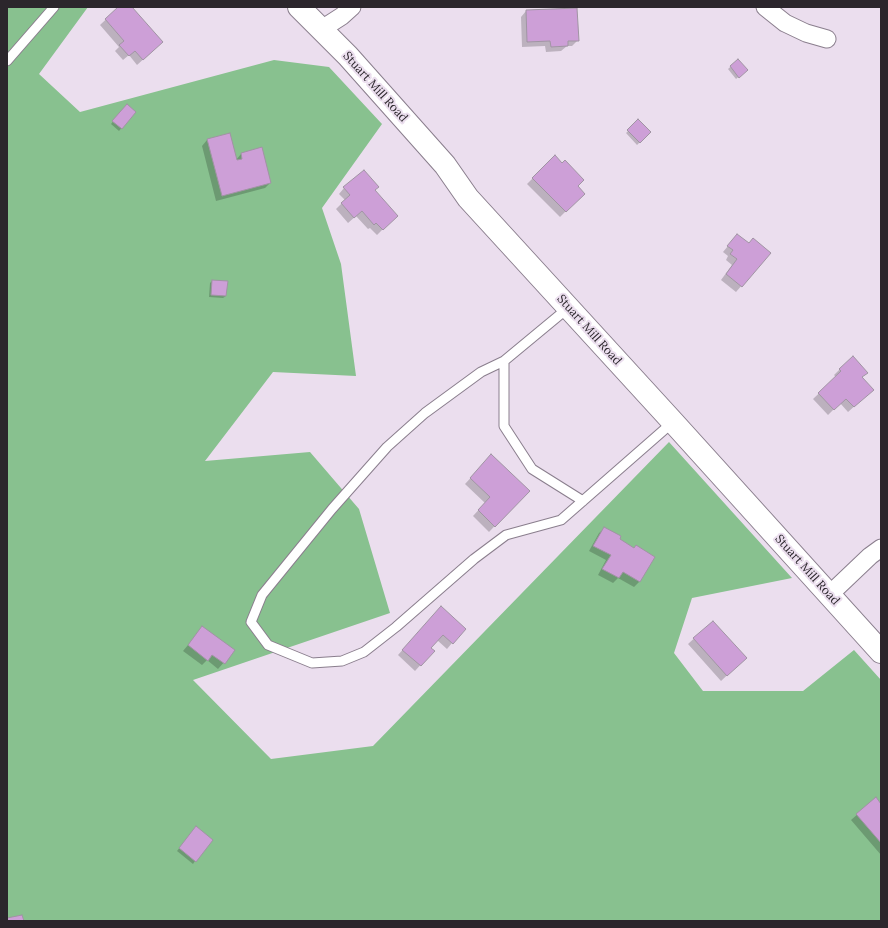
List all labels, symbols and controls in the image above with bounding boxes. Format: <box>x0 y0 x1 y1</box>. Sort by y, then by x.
street label: Stuart Mill Road <box>340 49 410 125</box>
street label: Stuart Mill Road <box>554 292 624 368</box>
street label: Stuart Mill Road <box>772 532 842 608</box>

